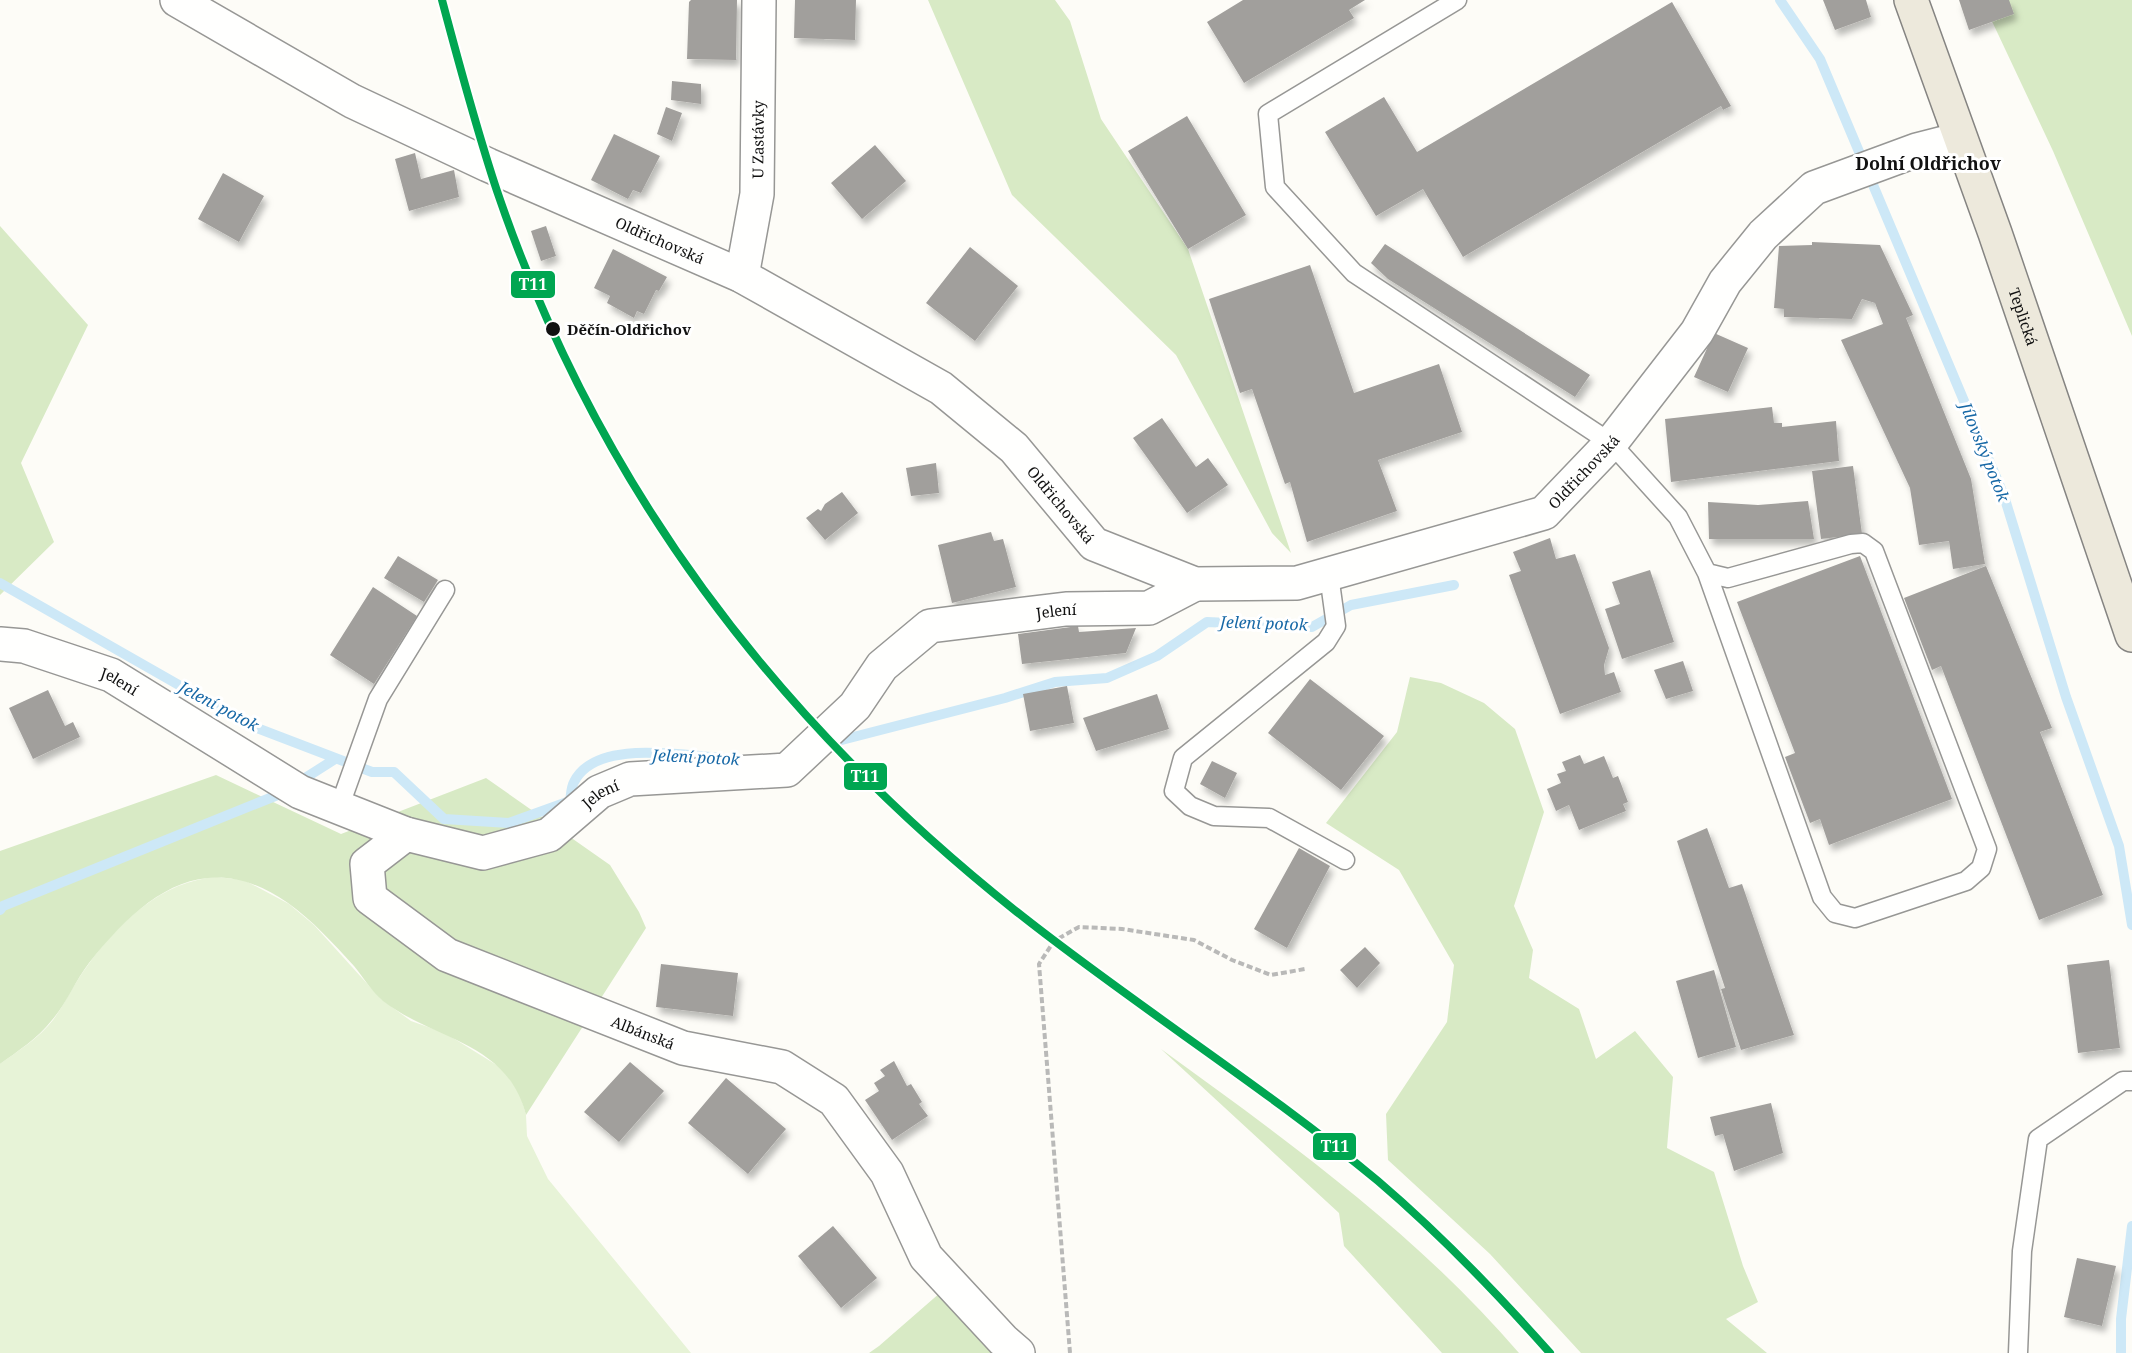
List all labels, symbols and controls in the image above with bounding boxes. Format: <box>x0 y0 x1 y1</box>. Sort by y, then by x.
street label: U Zastávky <box>747 100 768 179</box>
district label: Dolní Oldřichov <box>1855 151 2001 175</box>
street label: Oldřichovská <box>612 212 708 268</box>
line badge: T11 <box>510 270 556 299</box>
text: T11 <box>519 273 547 295</box>
street label: Teplická <box>2004 285 2043 348</box>
place label: Děčín-Oldřichov <box>567 319 692 339</box>
marker: Děčín-Oldřichov <box>544 320 562 338</box>
water label: Jílovský potok <box>1954 396 2015 506</box>
street label: Oldřichovská <box>1543 431 1624 513</box>
street label: Oldřichovská <box>1023 462 1099 547</box>
street label: Jelení <box>1034 599 1077 623</box>
water label: Jelení potok <box>1217 610 1309 636</box>
street label: Jelení <box>97 662 142 700</box>
water label: Jelení potok <box>173 674 264 737</box>
water label: Jelení potok <box>649 744 741 770</box>
line badge: T11 <box>843 762 888 791</box>
text: T11 <box>851 765 879 787</box>
street label: Jelení <box>577 775 622 813</box>
street label: Albánská <box>609 1011 678 1054</box>
line badge: T11 <box>1312 1132 1357 1161</box>
text: T11 <box>1321 1135 1349 1157</box>

